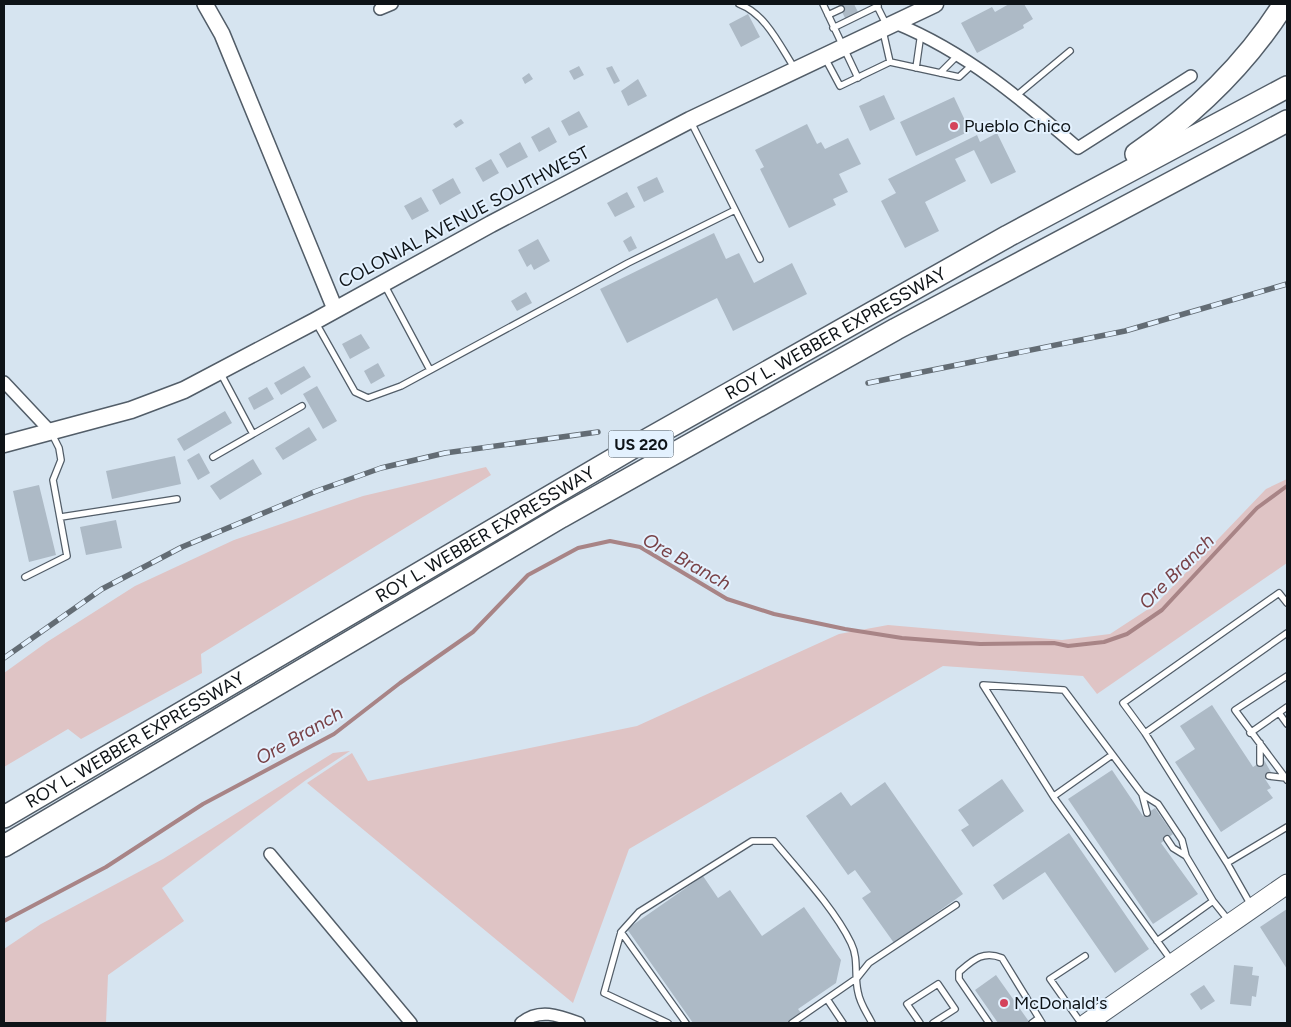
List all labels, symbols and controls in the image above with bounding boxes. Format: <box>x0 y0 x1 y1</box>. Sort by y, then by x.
place label: Pueblo Chico <box>964 115 1071 137</box>
marker: Pueblo Chico <box>948 120 960 132</box>
street label: COLONIAL AVENUE SOUTHWEST <box>335 141 593 293</box>
street label: ROY L. WEBBER EXPRESSWAY <box>721 262 950 404</box>
road number: US 220 <box>608 430 674 458</box>
street label: ROY L. WEBBER EXPRESSWAY <box>372 462 599 607</box>
water label: Ore Branch <box>639 528 735 595</box>
water label: Ore Branch <box>1134 529 1219 614</box>
street label: ROY L. WEBBER EXPRESSWAY <box>22 667 249 813</box>
water label: Ore Branch <box>251 701 347 770</box>
place label: McDonald's <box>1014 992 1108 1014</box>
marker: McDonald's <box>998 997 1010 1009</box>

